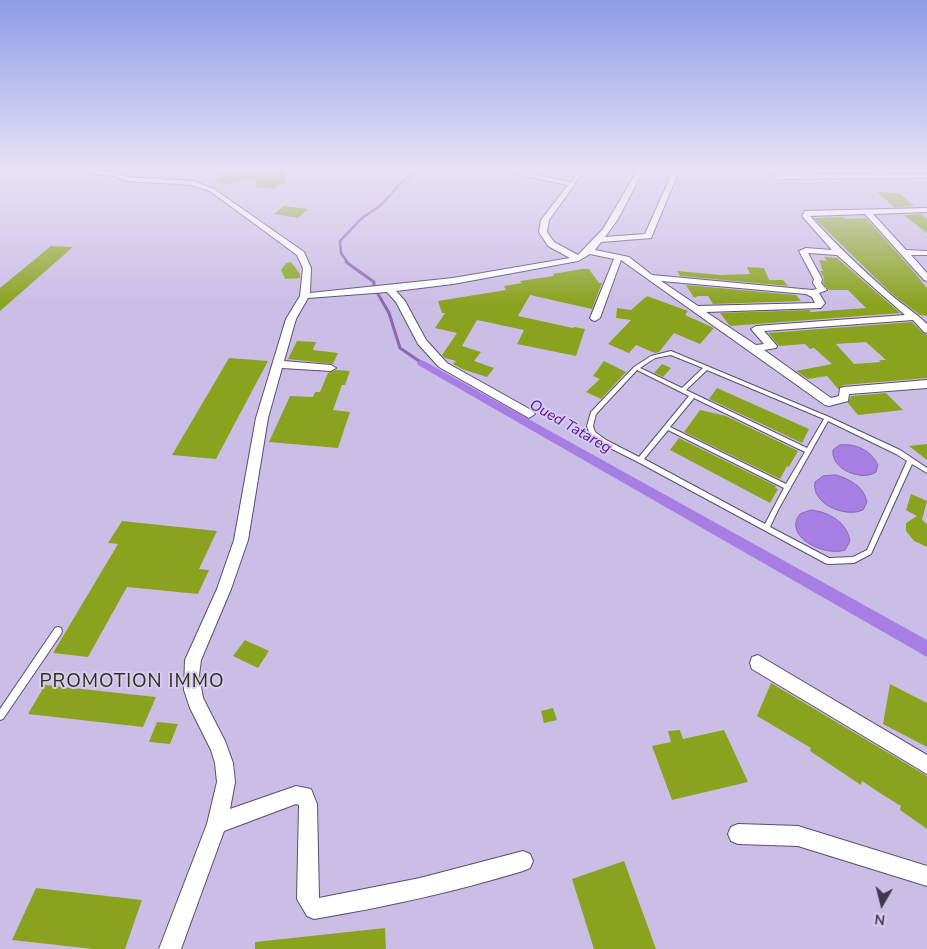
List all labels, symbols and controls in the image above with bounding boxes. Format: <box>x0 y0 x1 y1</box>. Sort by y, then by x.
water label: Oued Tatareg <box>526 396 614 458</box>
district label: PROMOTION IMMO <box>38 671 226 693</box>
north arrow <box>857 879 907 929</box>
text: N <box>873 909 886 929</box>

